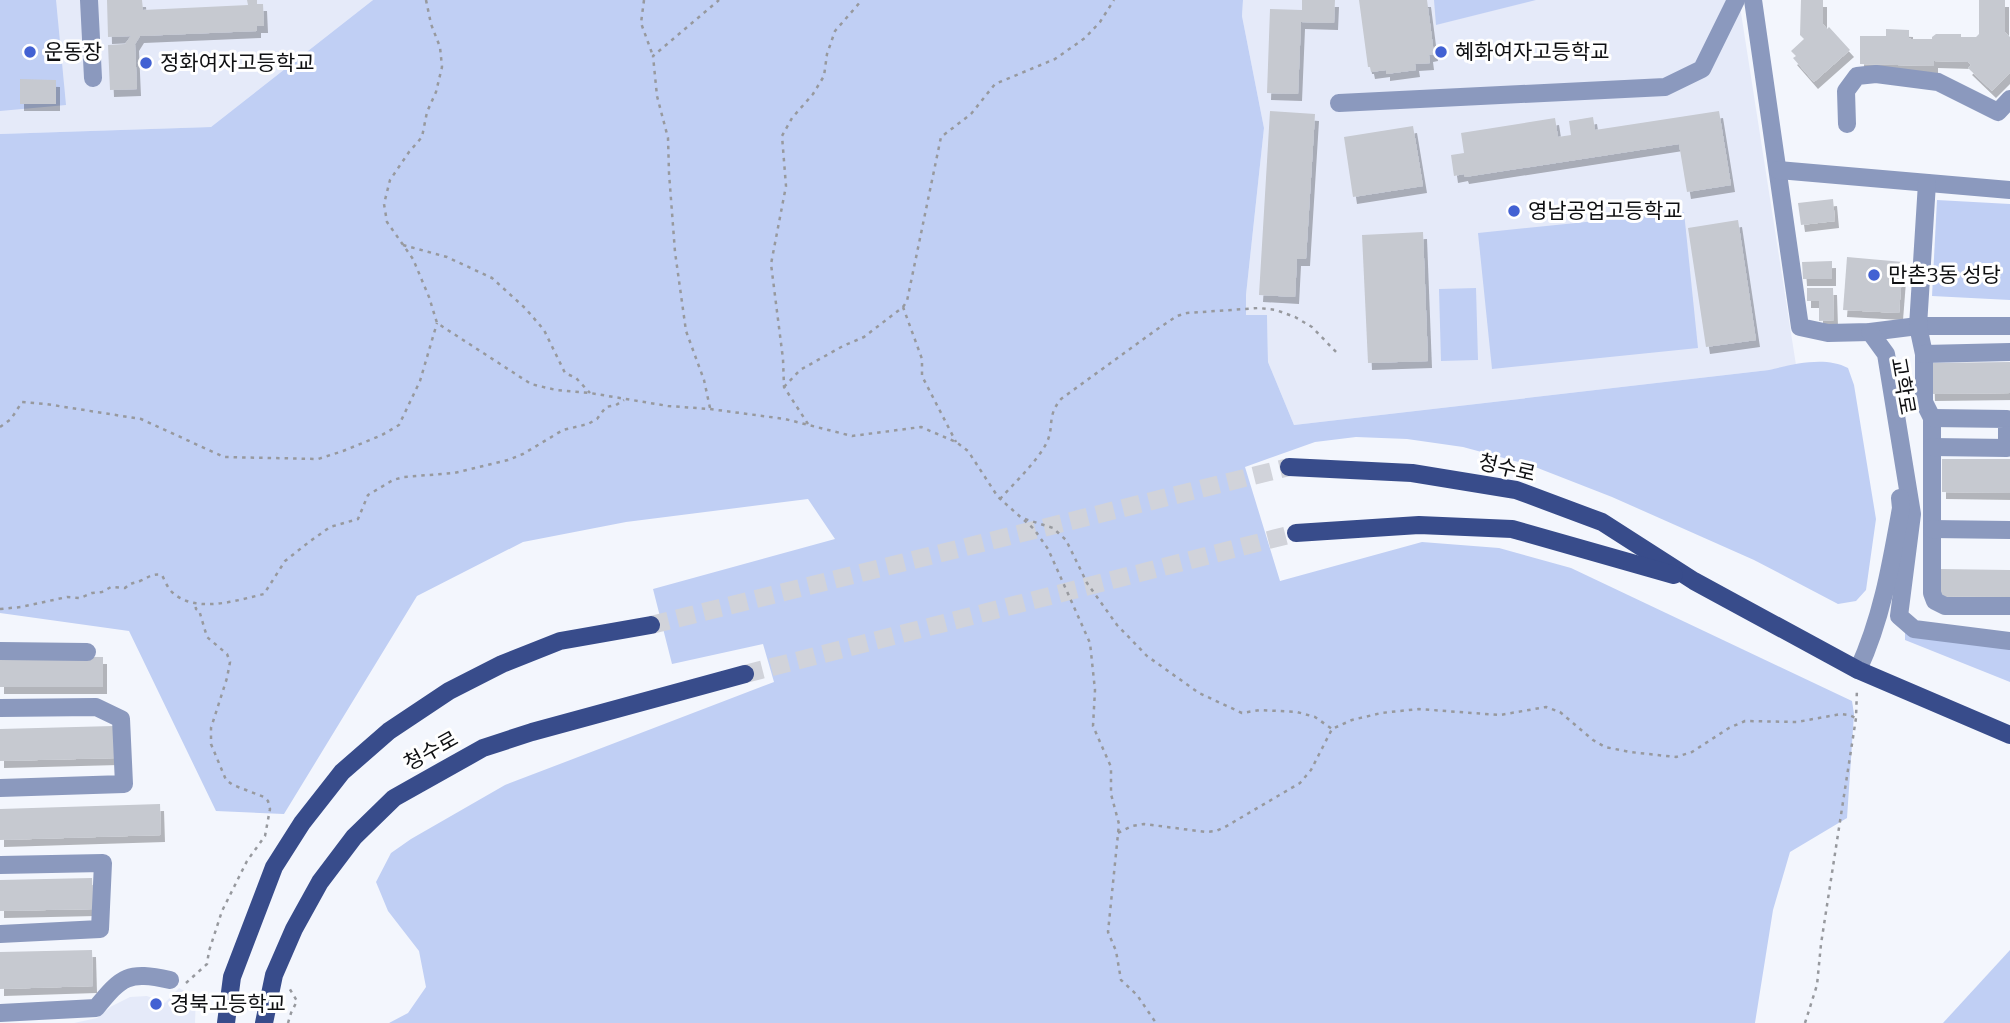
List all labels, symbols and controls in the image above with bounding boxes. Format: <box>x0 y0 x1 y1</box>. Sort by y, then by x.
place label: 운동장 <box>44 39 102 65</box>
place label: 혜화여자고등학교 <box>1455 39 1610 65</box>
marker: 운동장 <box>22 44 38 60</box>
marker: 혜화여자고등학교 <box>1433 44 1449 60</box>
place label: 정화여자고등학교 <box>160 50 315 76</box>
marker: 정화여자고등학교 <box>138 55 154 71</box>
place label: 영남공업고등학교 <box>1528 198 1683 224</box>
marker: 영남공업고등학교 <box>1506 203 1522 219</box>
place label: 만촌3동 성당 <box>1888 262 2001 288</box>
marker: 만촌3동 성당 <box>1866 267 1882 283</box>
street label: 교학로 <box>1885 355 1921 417</box>
street label: 청수로 <box>1476 449 1538 487</box>
street label: 청수로 <box>399 726 463 776</box>
place label: 경북고등학교 <box>170 991 286 1017</box>
marker: 경북고등학교 <box>148 996 164 1012</box>

